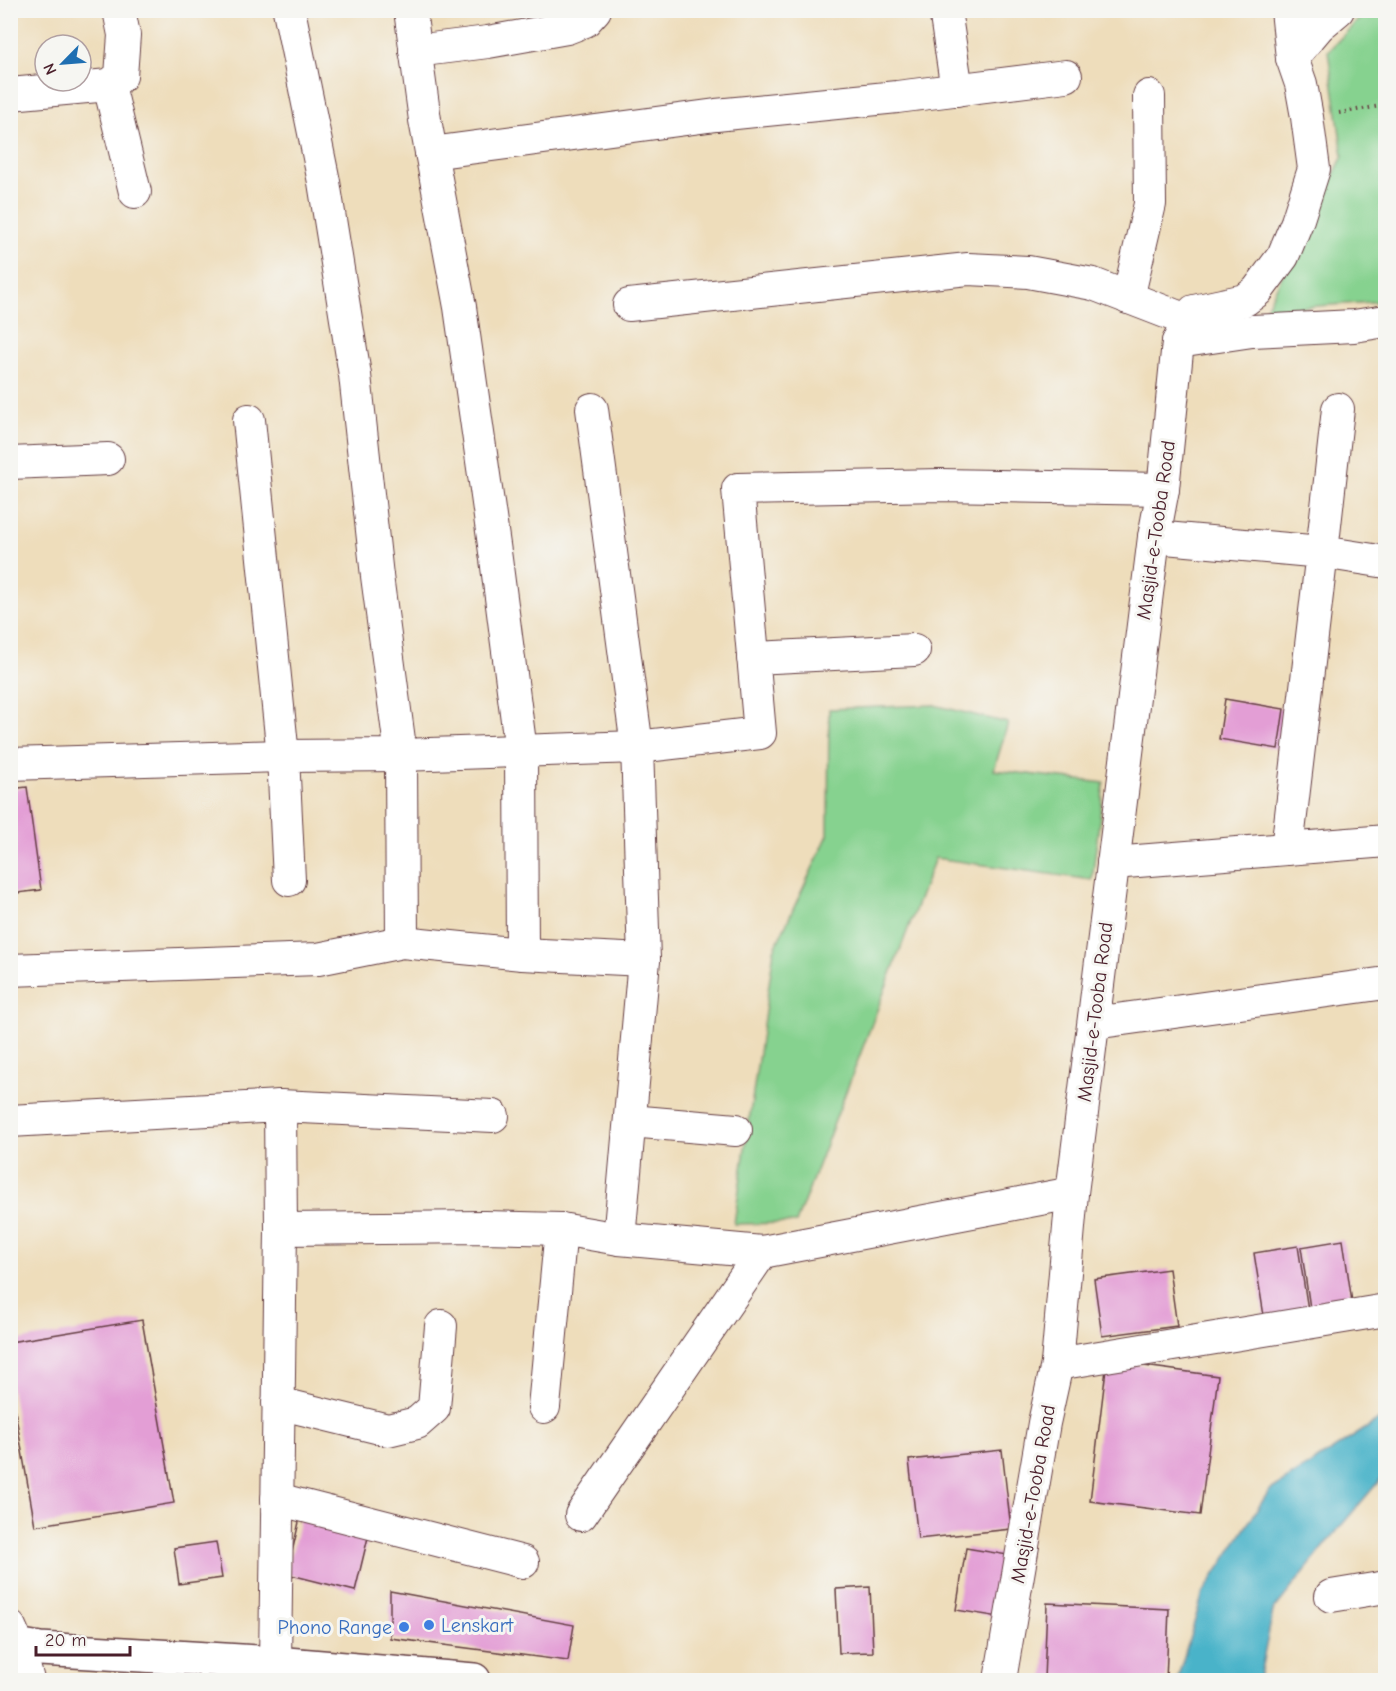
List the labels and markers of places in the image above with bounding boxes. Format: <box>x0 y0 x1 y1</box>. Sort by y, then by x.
place label: Lenskart <box>441 1614 515 1637</box>
place label: Phono Range <box>278 1616 392 1639</box>
marker: Lenskart <box>422 1618 436 1632</box>
marker: Phono Range <box>397 1620 411 1634</box>

